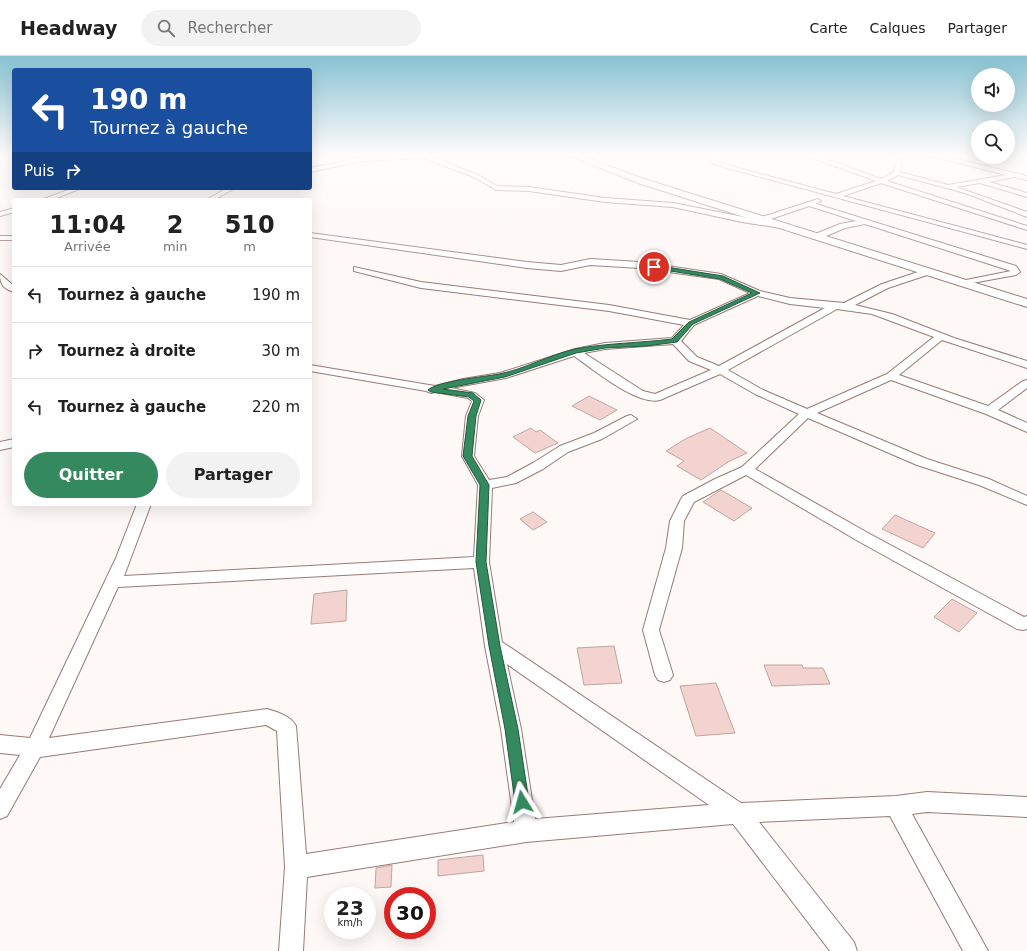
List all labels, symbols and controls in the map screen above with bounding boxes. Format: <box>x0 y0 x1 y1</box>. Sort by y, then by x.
search box <box>141 10 421 46</box>
text: Headway <box>20 17 117 39</box>
icon: search <box>155 17 177 39</box>
text: Rechercher <box>187 19 272 37</box>
text: Carte <box>809 20 848 36</box>
text: Calques <box>870 20 926 36</box>
text: Partager <box>948 20 1007 36</box>
map controls <box>971 68 1015 164</box>
button: sound <box>971 68 1015 112</box>
text: 190 m <box>90 83 187 116</box>
icon: left <box>24 84 76 136</box>
text: Tournez à gauche <box>90 117 248 138</box>
button: search <box>971 120 1015 164</box>
icon: right <box>62 160 84 182</box>
text: Puis <box>24 162 54 180</box>
text: 11:04 <box>49 211 126 239</box>
text: 2 <box>167 211 183 239</box>
text: 510 <box>225 211 275 239</box>
text: Arrivée <box>64 239 111 254</box>
text: min <box>163 239 187 254</box>
text: m <box>243 239 256 254</box>
pin <box>637 250 671 284</box>
icon: arrive <box>643 256 665 278</box>
icon: left <box>24 284 46 306</box>
text: Tournez à gauche <box>58 286 206 304</box>
text: 190 m <box>252 286 300 304</box>
icon: right <box>24 340 46 362</box>
text: Tournez à droite <box>58 342 196 360</box>
text: 30 m <box>262 342 300 360</box>
icon: left <box>24 396 46 418</box>
text: Tournez à gauche <box>58 398 206 416</box>
text: 220 m <box>252 398 300 416</box>
button: Quitter <box>24 452 158 498</box>
button: Partager <box>166 452 300 498</box>
position arrow <box>501 781 543 823</box>
speed limit sign: 30 <box>384 887 436 939</box>
text: 23 <box>336 896 364 920</box>
text: km/h <box>337 917 363 928</box>

